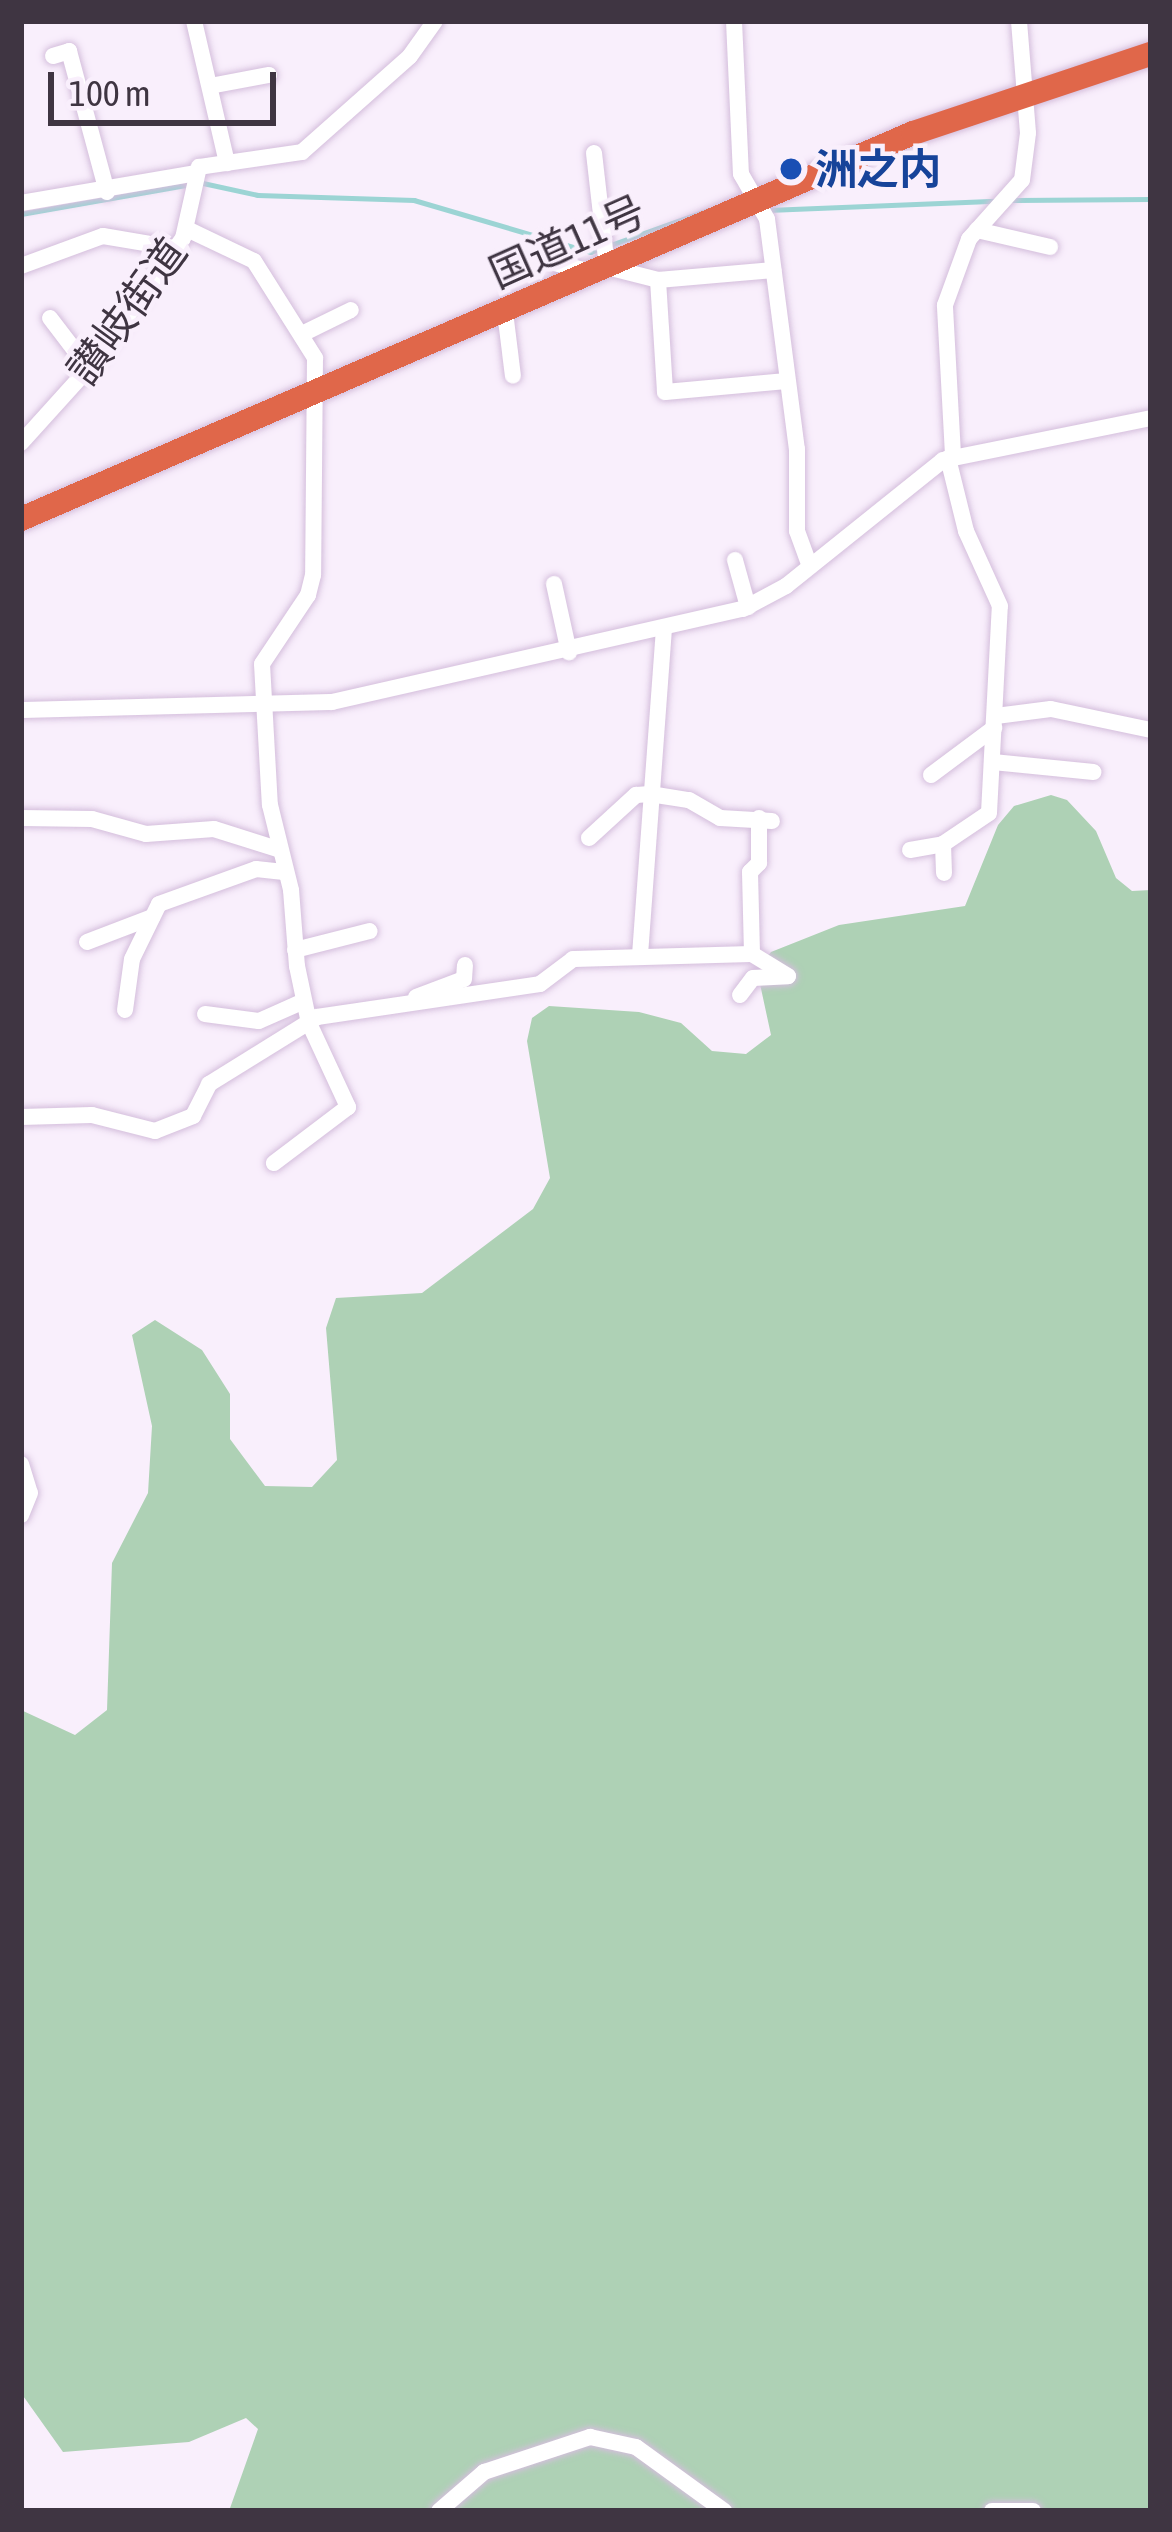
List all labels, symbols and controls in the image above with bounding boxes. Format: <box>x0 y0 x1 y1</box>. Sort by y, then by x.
scale bar <box>54 48 282 122</box>
text: 100 m <box>69 72 151 114</box>
place label: 洲之内 <box>815 144 941 194</box>
marker: 洲之内 <box>778 156 804 182</box>
street label: 国道11号 <box>481 185 653 299</box>
street label: 讃岐街道 <box>57 228 197 394</box>

